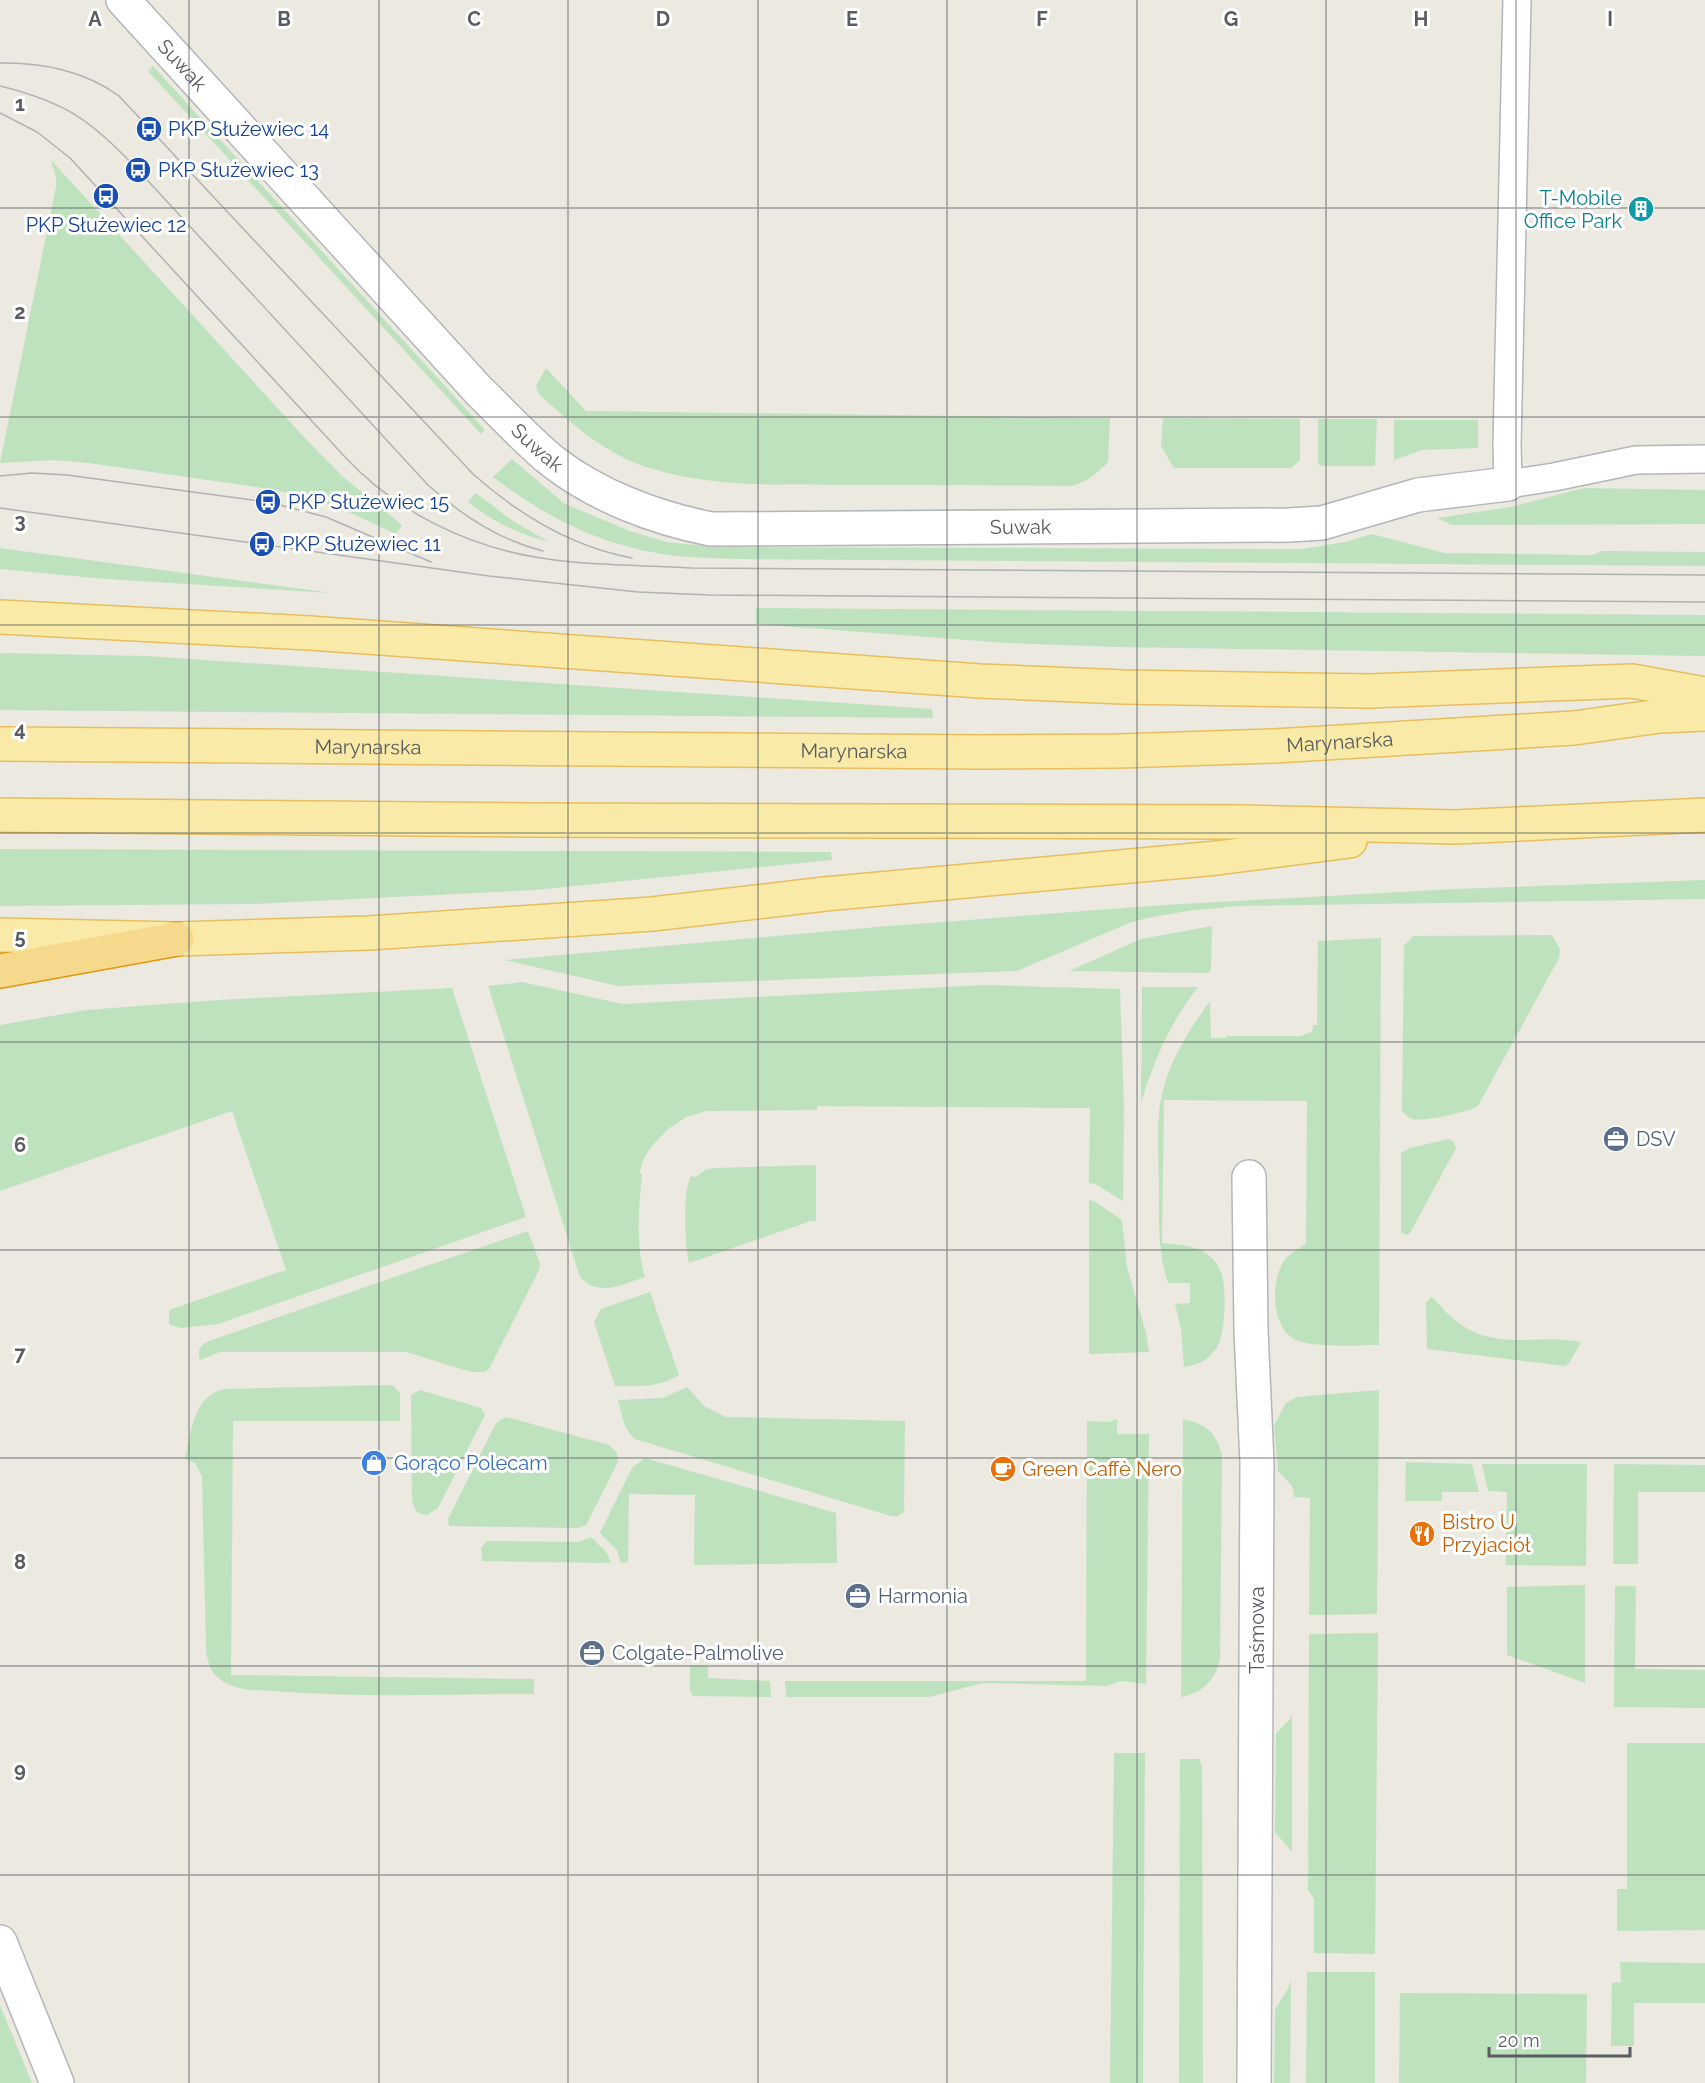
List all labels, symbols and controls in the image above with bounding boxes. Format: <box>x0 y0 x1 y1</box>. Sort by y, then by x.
text: A <box>88 7 102 31</box>
text: B <box>277 7 291 31</box>
text: C <box>467 7 481 31</box>
text: D <box>656 7 670 31</box>
text: E <box>846 7 858 31</box>
text: F <box>1036 7 1048 31</box>
text: G <box>1224 7 1238 31</box>
text: H <box>1414 7 1428 31</box>
text: I <box>1607 7 1613 31</box>
street label: Suwak <box>153 34 212 96</box>
text: 1 <box>15 92 25 116</box>
bus stop icon: PKP Służewiec 14 <box>134 114 164 144</box>
place label: PKP Służewiec 14 <box>168 117 329 141</box>
bus stop icon: PKP Służewiec 13 <box>123 155 153 185</box>
place label: PKP Służewiec 13 <box>158 158 319 182</box>
bus stop icon: PKP Służewiec 12 <box>91 181 121 211</box>
place label: T-Mobile Office Park <box>1524 186 1622 233</box>
building icon: T-Mobile Office Park <box>1626 194 1656 224</box>
place label: PKP Służewiec 12 <box>26 213 186 237</box>
text: 2 <box>14 300 26 324</box>
street label: Suwak <box>506 418 568 477</box>
bus stop icon: PKP Służewiec 15 <box>253 487 283 517</box>
place label: PKP Służewiec 15 <box>288 490 449 514</box>
text: 3 <box>14 509 26 533</box>
street label: Suwak <box>990 515 1052 539</box>
bus stop icon: PKP Służewiec 11 <box>247 529 277 559</box>
place label: PKP Służewiec 11 <box>282 532 441 556</box>
text: 4 <box>14 717 26 741</box>
street label: Marynarska <box>1286 727 1394 757</box>
street label: Marynarska <box>314 735 422 759</box>
street label: Marynarska <box>800 739 908 763</box>
text: 5 <box>14 925 26 949</box>
office icon: DSV <box>1601 1124 1631 1154</box>
place label: DSV <box>1636 1127 1676 1151</box>
text: 6 <box>14 1133 26 1157</box>
text: 7 <box>14 1342 26 1366</box>
shop icon: Gorąco Polecam <box>359 1448 389 1478</box>
place label: Gorąco Polecam <box>394 1451 548 1475</box>
cafe icon: Green Caffè Nero <box>988 1454 1018 1484</box>
place label: Green Caffè Nero <box>1022 1457 1182 1481</box>
place label: Bistro U Przyjaciół <box>1442 1510 1531 1557</box>
restaurant icon: Bistro U Przyjaciół <box>1407 1519 1437 1549</box>
text: 8 <box>14 1550 26 1574</box>
office icon: Harmonia <box>843 1581 873 1611</box>
place label: Harmonia <box>878 1584 968 1608</box>
street label: Taśmowa <box>1245 1586 1269 1674</box>
office icon: Colgate-Palmolive <box>577 1638 607 1668</box>
place label: Colgate-Palmolive <box>612 1641 784 1665</box>
text: 9 <box>14 1758 26 1782</box>
scale bar <box>1489 2020 1630 2058</box>
text: 20 m <box>1498 2030 1540 2051</box>

